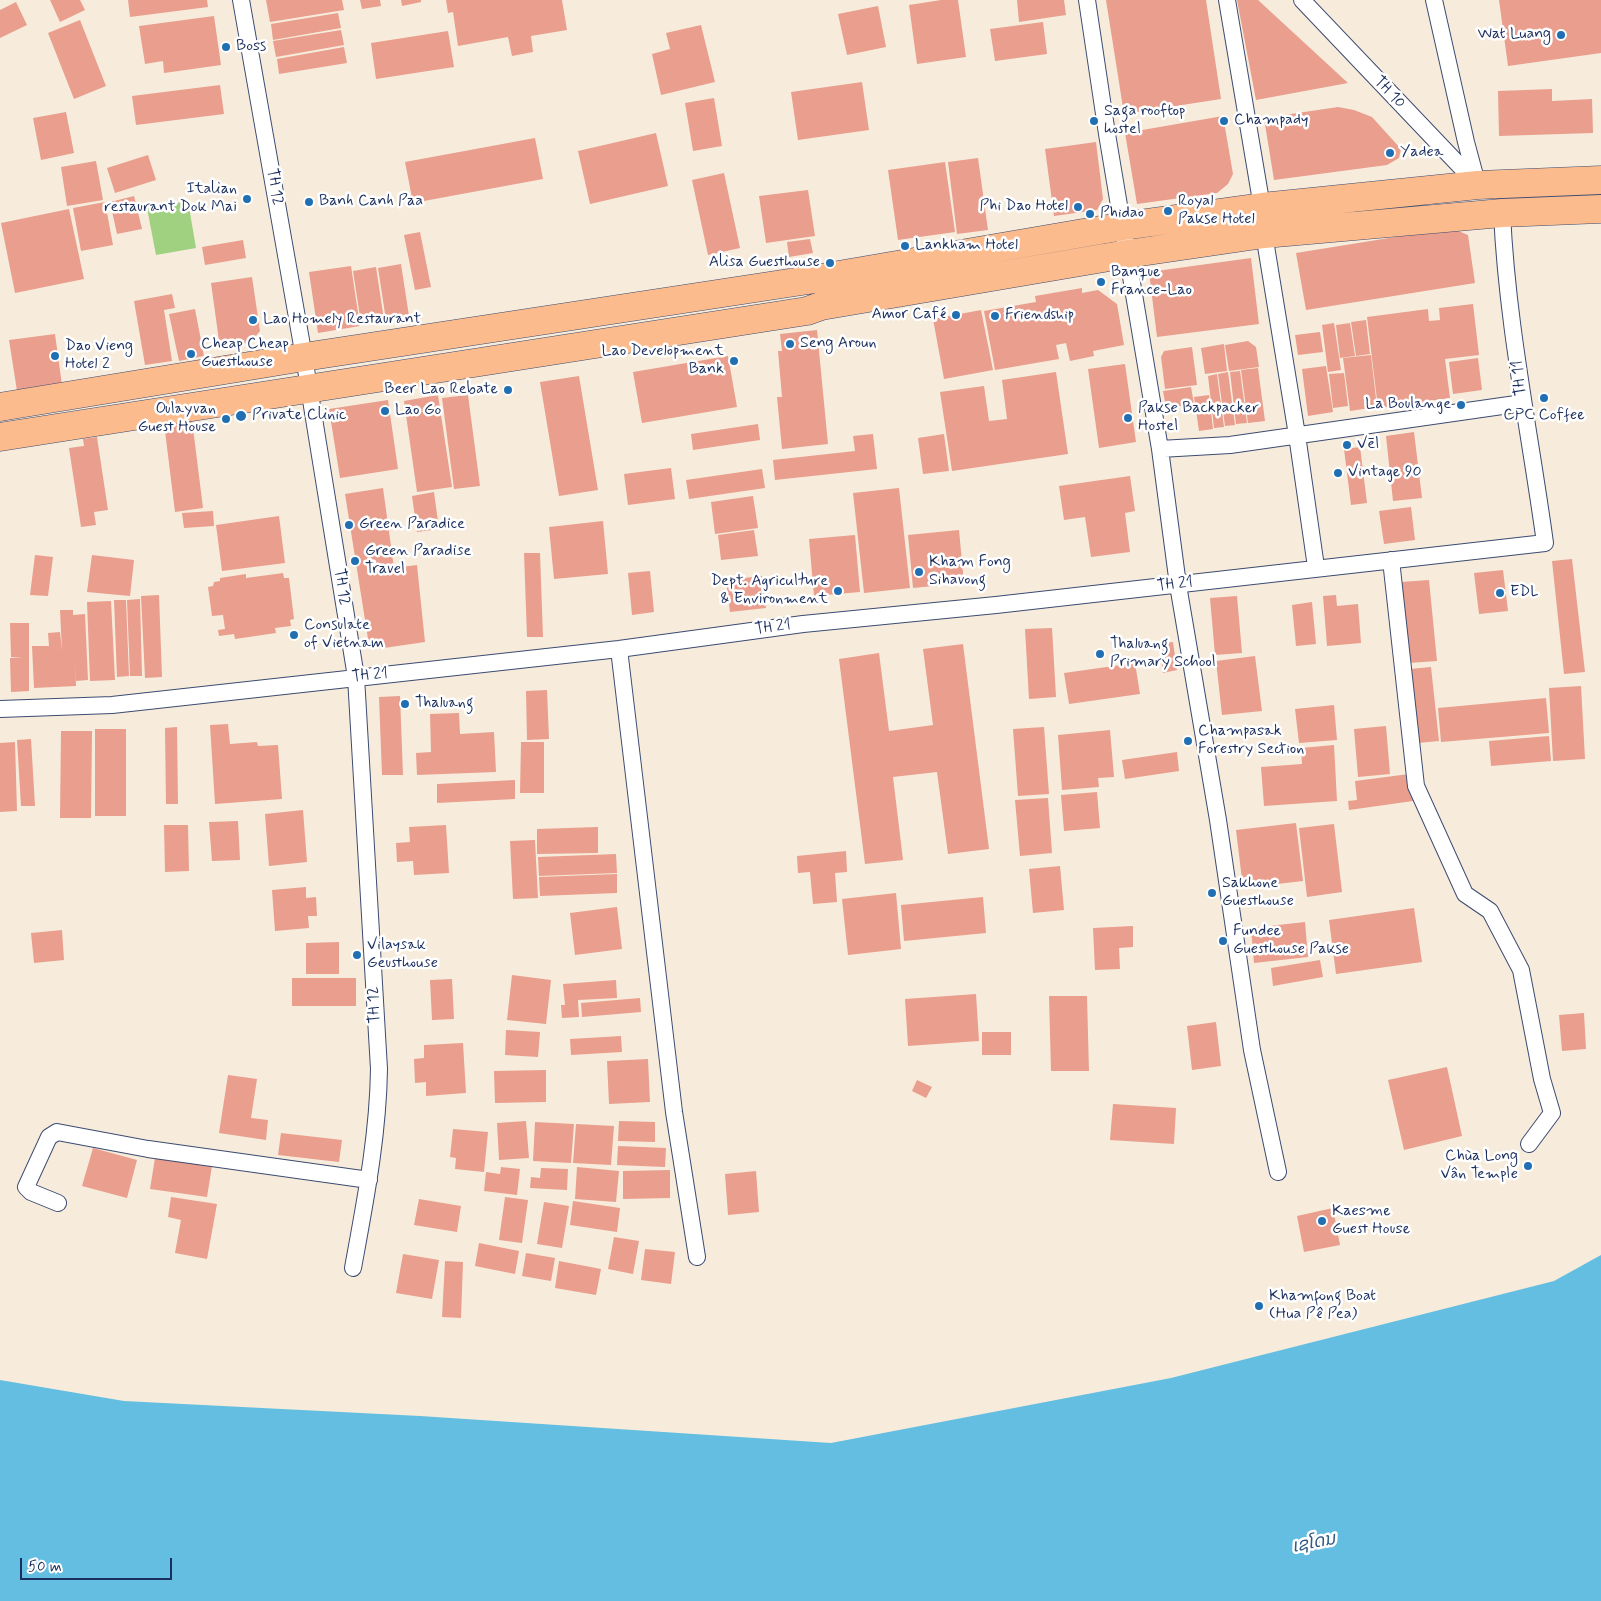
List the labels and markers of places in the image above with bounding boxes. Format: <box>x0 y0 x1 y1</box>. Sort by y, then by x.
place label: Wat Luang <box>1477 25 1551 45</box>
marker: Wat Luang <box>1555 29 1567 41</box>
place label: Boss <box>236 37 266 57</box>
marker: Boss <box>220 41 232 53</box>
place label: Saga rooftop hostel <box>1104 102 1185 140</box>
place label: Champady <box>1234 111 1308 131</box>
marker: Saga rooftop hostel <box>1088 115 1100 127</box>
marker: Champady <box>1218 115 1230 127</box>
place label: Yadea <box>1400 143 1443 163</box>
marker: Yadea <box>1384 147 1396 159</box>
place label: Italian restaurant Dok Mai <box>104 180 237 218</box>
place label: Banh Canh Paa <box>319 192 423 212</box>
place label: Royal Pakse Hotel <box>1178 192 1255 230</box>
marker: Italian restaurant Dok Mai <box>241 193 253 205</box>
marker: Banh Canh Paa <box>303 196 315 208</box>
place label: Phi Dao Hotel <box>980 197 1068 217</box>
marker: Phi Dao Hotel <box>1072 201 1084 213</box>
place label: Phidao <box>1100 204 1144 224</box>
marker: Royal Pakse Hotel <box>1162 205 1174 217</box>
marker: Phidao <box>1084 208 1096 220</box>
place label: Lankham Hotel <box>915 236 1018 256</box>
marker: Lankham Hotel <box>899 240 911 252</box>
place label: Alisa Guesthouse <box>709 253 820 273</box>
marker: Alisa Guesthouse <box>824 257 836 269</box>
place label: Banque France-Lao <box>1111 263 1192 301</box>
marker: Banque France-Lao <box>1095 276 1107 288</box>
place label: Amor Café <box>872 305 946 325</box>
place label: Friendship <box>1005 306 1074 326</box>
marker: Amor Café <box>950 309 962 321</box>
place label: Lao Homely Restaurant <box>263 310 421 330</box>
marker: Friendship <box>989 310 1001 322</box>
marker: Lao Homely Restaurant <box>247 314 259 326</box>
place label: Seng Aroun <box>800 334 877 354</box>
place label: Cheap Cheap Guesthouse <box>201 335 289 373</box>
place label: Dao Vieng Hotel 2 <box>65 337 133 375</box>
marker: Seng Aroun <box>784 338 796 350</box>
place label: Lao Development Bank <box>602 342 724 380</box>
marker: Cheap Cheap Guesthouse <box>185 348 197 360</box>
marker: Dao Vieng Hotel 2 <box>49 350 61 362</box>
marker: Lao Development Bank <box>728 355 740 367</box>
place label: Beer Lao Rebate <box>384 380 498 400</box>
marker: Beer Lao Rebate <box>502 384 514 396</box>
marker: CPC Coffee <box>1538 392 1550 404</box>
place label: La Boulange <box>1365 395 1451 415</box>
place label: Pakse Backpacker Hostel <box>1138 399 1259 437</box>
marker: La Boulange <box>1455 399 1467 411</box>
place label: Oulayvan Guest House <box>138 400 216 438</box>
place label: Lao Go <box>395 401 441 421</box>
marker: Lao Go <box>379 405 391 417</box>
place label: Private Clinic <box>252 406 346 426</box>
place label: CPC Coffee <box>1503 406 1585 426</box>
marker: Private Clinic <box>234 409 248 423</box>
marker: Pakse Backpacker Hostel <box>1122 412 1134 424</box>
marker: Oulayvan Guest House <box>220 413 232 425</box>
place label: Vēl <box>1357 435 1379 455</box>
marker: Vēl <box>1341 439 1353 451</box>
place label: Vintage 90 <box>1348 463 1422 483</box>
marker: Vintage 90 <box>1332 467 1344 479</box>
place label: Green Paradice <box>359 515 465 535</box>
marker: Green Paradice <box>343 519 355 531</box>
place label: Green Paradise Travel <box>365 542 471 580</box>
place label: Kham Fong Sihavong <box>929 553 1011 591</box>
marker: Green Paradise Travel <box>349 555 361 567</box>
marker: Kham Fong Sihavong <box>913 566 925 578</box>
place label: Dept. Agriculture & Environment <box>711 572 828 610</box>
place label: EDL <box>1510 583 1539 603</box>
marker: Dept. Agriculture & Environment <box>832 585 844 597</box>
marker: EDL <box>1494 587 1506 599</box>
place label: Consulate of Vietnam <box>304 616 384 654</box>
marker: Consulate of Vietnam <box>288 629 300 641</box>
place label: Thaluang Primary School <box>1110 635 1216 673</box>
marker: Thaluang Primary School <box>1094 648 1106 660</box>
place label: Thaluang <box>415 694 473 714</box>
marker: Thaluang <box>399 698 411 710</box>
place label: Champasak Forestry Section <box>1198 722 1304 760</box>
marker: Champasak Forestry Section <box>1182 735 1194 747</box>
place label: Sakhone Guesthouse <box>1222 874 1294 912</box>
marker: Sakhone Guesthouse <box>1206 887 1218 899</box>
place label: Fundee Guesthouse Pakse <box>1233 922 1349 960</box>
marker: Fundee Guesthouse Pakse <box>1217 935 1229 947</box>
place label: Vilaysak Geusthouse <box>367 936 438 974</box>
marker: Vilaysak Geusthouse <box>351 949 363 961</box>
place label: Chùa Long Vân Temple <box>1440 1147 1518 1185</box>
marker: Chùa Long Vân Temple <box>1522 1160 1534 1172</box>
place label: Kaesme Guest House <box>1332 1202 1410 1240</box>
marker: Kaesme Guest House <box>1316 1215 1328 1227</box>
place label: Khamfong Boat (Hua Pê Pea) <box>1269 1287 1376 1325</box>
marker: Khamfong Boat (Hua Pê Pea) <box>1253 1300 1265 1312</box>

